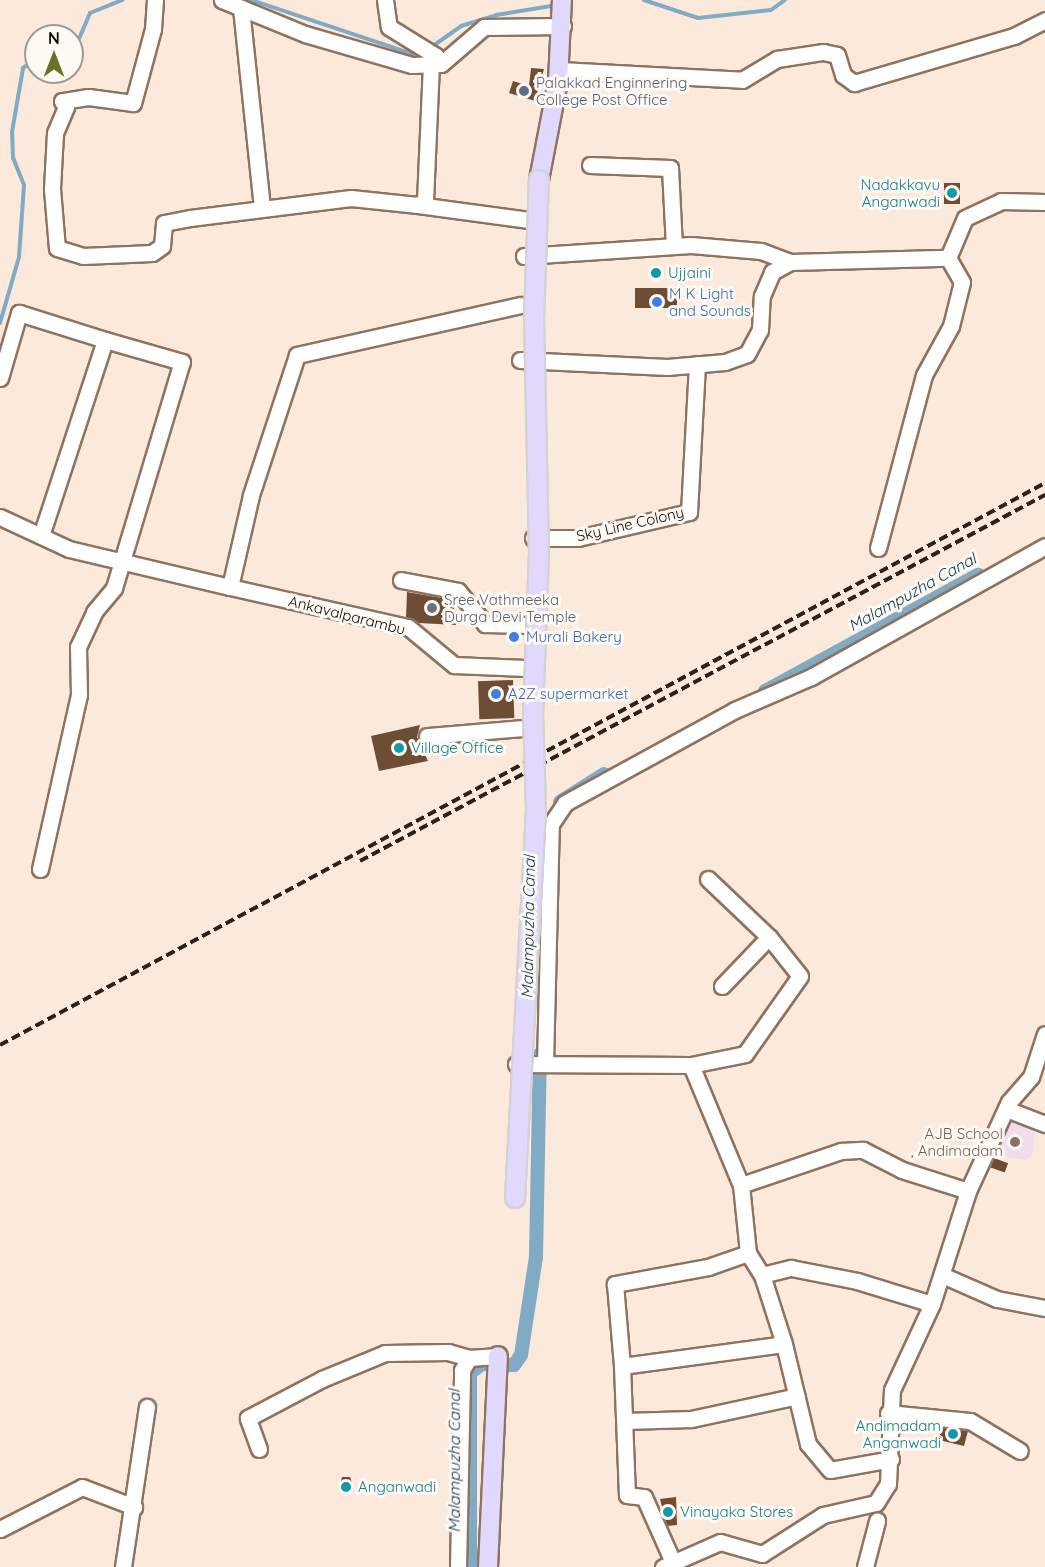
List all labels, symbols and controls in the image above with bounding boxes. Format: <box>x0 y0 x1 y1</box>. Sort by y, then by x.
north arrow <box>24 24 84 84</box>
text: N <box>48 28 60 48</box>
place label: Palakkad Enginnering College Post Office <box>536 73 687 108</box>
marker: Palakkad Enginnering College Post Office <box>517 84 531 98</box>
place label: Nadakkavu Anganwadi <box>861 175 940 210</box>
marker: Nadakkavu Anganwadi <box>945 186 959 200</box>
place label: Ujjaini <box>668 264 711 282</box>
marker: Ujjaini <box>649 266 663 280</box>
place label: M K Light and Sounds <box>669 284 751 319</box>
marker: M K Light and Sounds <box>650 295 664 309</box>
street label: Sky Line Colony <box>574 503 686 545</box>
water label: Malampuzha Canal <box>845 549 979 635</box>
place label: Sree Vathmeeka Durga Devi Temple <box>444 590 576 625</box>
street label: Ankavalparambu <box>287 592 407 638</box>
marker: Sree Vathmeeka Durga Devi Temple <box>425 601 439 615</box>
place label: Murali Bakery <box>526 628 622 646</box>
marker: Murali Bakery <box>507 630 521 644</box>
place label: A2Z supermarket <box>508 685 628 703</box>
marker: A2Z supermarket <box>489 687 503 701</box>
place label: Village Office <box>411 739 504 757</box>
marker: Village Office <box>392 741 406 755</box>
water label: Malampuzha Canal <box>517 855 539 999</box>
place label: AJB School , Andimadam <box>911 1124 1003 1159</box>
marker: AJB School , Andimadam <box>1008 1135 1022 1149</box>
water label: Malampuzha Canal <box>444 1389 464 1533</box>
place label: Andimadam Anganwadi <box>856 1416 941 1451</box>
marker: Andimadam Anganwadi <box>946 1427 960 1441</box>
place label: Anganwadi <box>358 1478 436 1496</box>
marker: Anganwadi <box>339 1480 353 1494</box>
place label: Vinayaka Stores <box>680 1503 793 1521</box>
marker: Vinayaka Stores <box>661 1505 675 1519</box>

